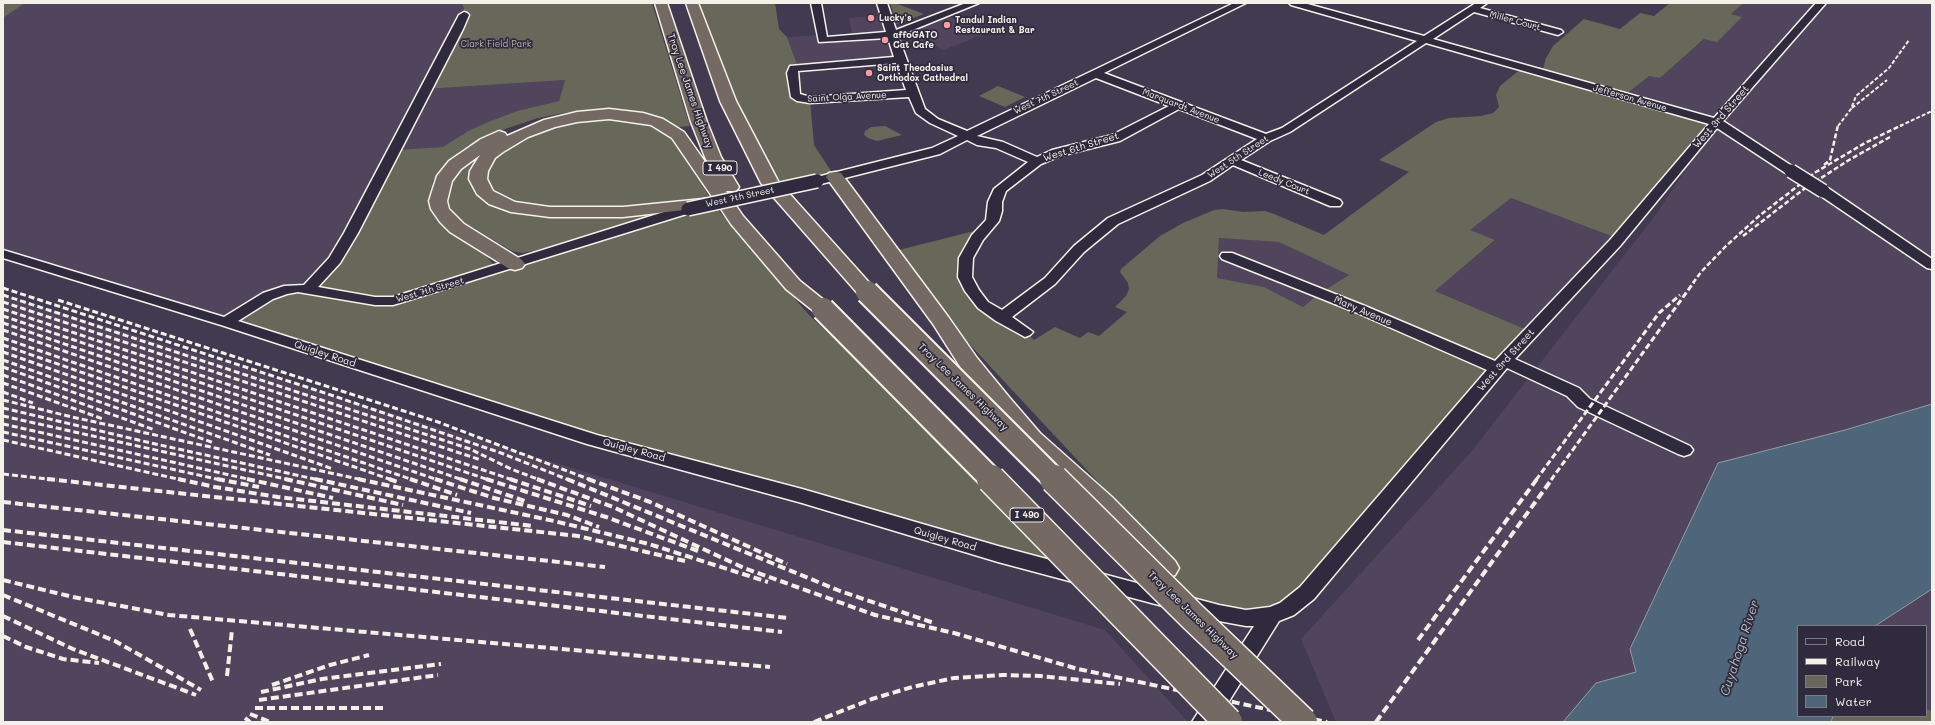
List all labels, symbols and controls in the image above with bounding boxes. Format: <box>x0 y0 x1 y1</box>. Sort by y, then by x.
street label: Miller Court <box>1488 9 1542 33</box>
marker: Lucky's <box>866 13 876 23</box>
place label: Lucky's <box>879 13 911 23</box>
place label: Tandul Indian Restaurant & Bar <box>955 15 1035 36</box>
marker: Tandul Indian Restaurant & Bar <box>942 20 952 30</box>
place label: affoGATO Cat Cafe <box>893 30 938 51</box>
street label: Troy Lee James Highway <box>665 32 715 150</box>
marker: affoGATO Cat Cafe <box>880 35 890 45</box>
park label: Clark Field Park <box>460 39 532 49</box>
place label: Saint Theodosius Orthodox Cathedral <box>877 63 968 84</box>
marker: Saint Theodosius Orthodox Cathedral <box>864 68 874 78</box>
street label: West 7th Street <box>1012 77 1080 117</box>
street label: Jefferson Avenue <box>1592 82 1668 114</box>
street label: West 3rd Street <box>1690 83 1752 151</box>
street label: Marquardt Avenue <box>1141 86 1221 126</box>
street label: Saint Olga Avenue <box>807 90 887 104</box>
street label: West 6th Street <box>1042 130 1120 164</box>
street label: West 5th Street <box>1205 133 1271 181</box>
road number: I 490 <box>703 161 737 175</box>
street label: Leedy Court <box>1257 167 1311 197</box>
street label: West 7th Street <box>705 184 775 210</box>
street label: West 7th Street <box>395 275 465 305</box>
street label: Mary Avenue <box>1332 293 1394 329</box>
street label: West 3rd Street <box>1475 326 1537 394</box>
street label: Quigley Road <box>293 338 357 370</box>
street label: Troy Lee James Highway <box>915 341 1011 433</box>
street label: Quigley Road <box>601 436 667 464</box>
road number: I 490 <box>1010 508 1044 522</box>
street label: Quigley Road <box>913 524 977 554</box>
street label: Troy Lee James Highway <box>1145 569 1241 661</box>
water label: Cuyahoga River <box>1717 598 1763 698</box>
legend <box>1797 625 1927 717</box>
text: Road <box>1835 633 1865 649</box>
text: Railway <box>1835 653 1880 669</box>
text: Park <box>1835 673 1862 689</box>
text: Water <box>1835 693 1872 709</box>

